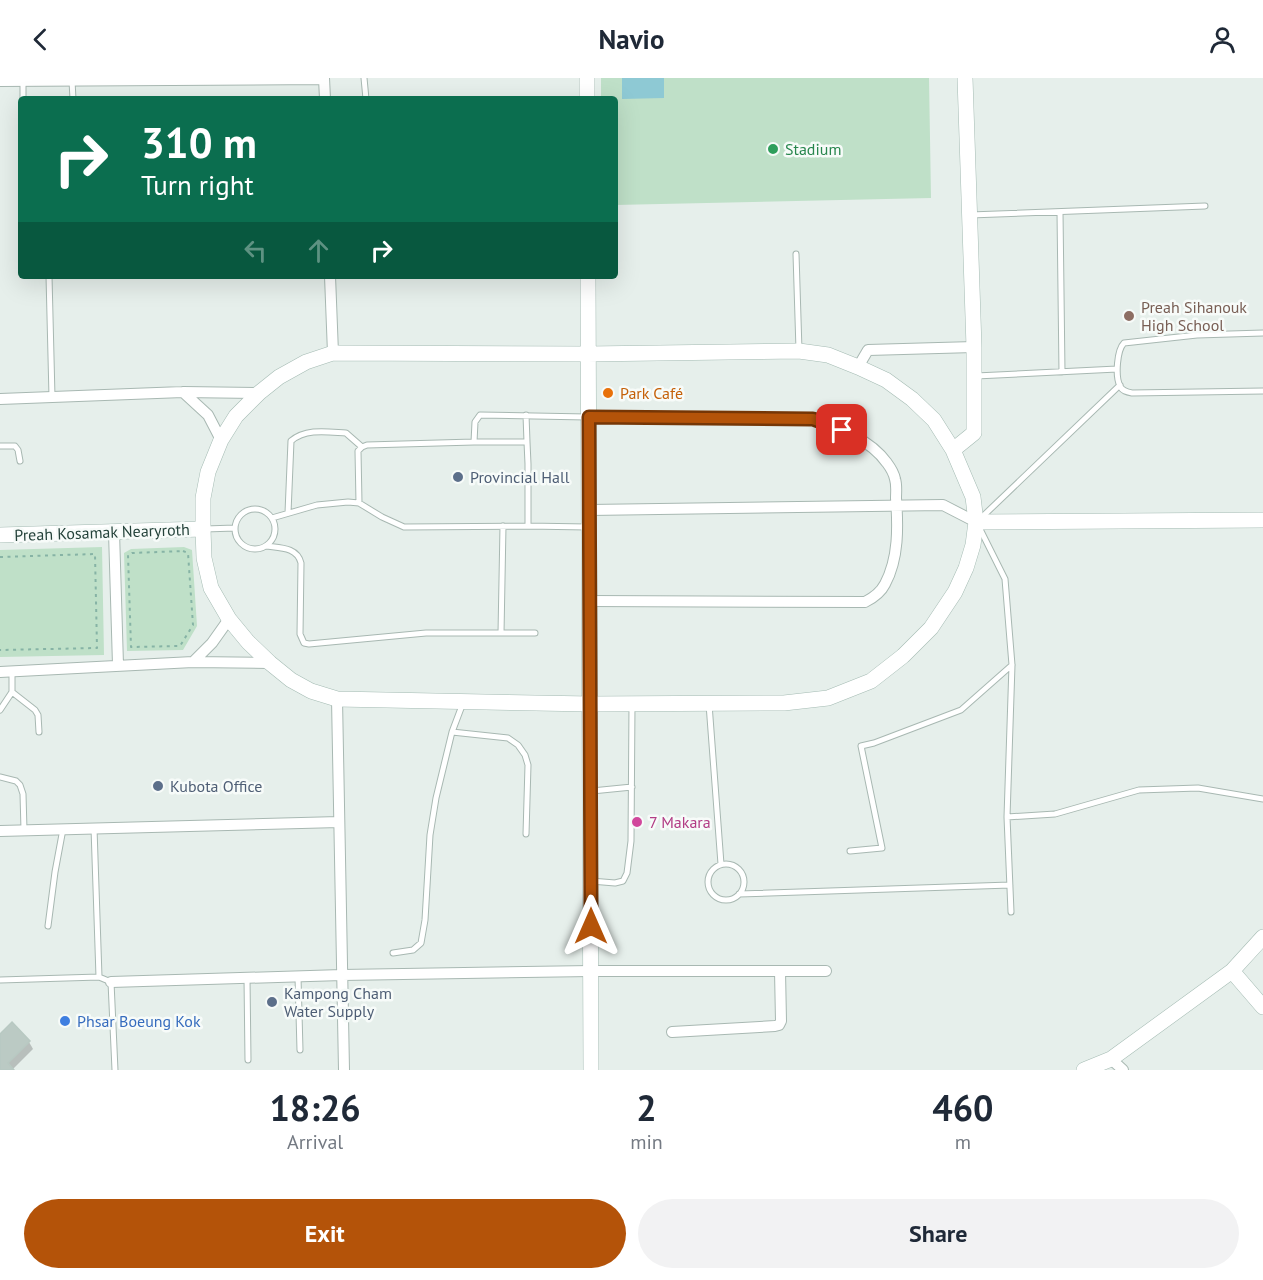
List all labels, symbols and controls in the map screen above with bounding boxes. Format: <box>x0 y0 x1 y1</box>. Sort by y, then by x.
text: Navio <box>599 22 664 56</box>
icon: back <box>24 23 57 56</box>
icon: person <box>1206 23 1239 56</box>
text: 310 m <box>141 115 257 170</box>
icon: right <box>42 120 120 198</box>
place label: Stadium <box>785 139 841 159</box>
marker: Stadium <box>766 142 780 156</box>
text: Turn right <box>141 168 254 202</box>
icon: left <box>239 234 272 267</box>
icon: ahead <box>302 234 335 267</box>
icon: right <box>365 234 398 267</box>
place label: Preah Sihanouk High School <box>1141 297 1247 335</box>
marker: Preah Sihanouk High School <box>1122 309 1136 323</box>
place label: Park Café <box>620 383 683 403</box>
marker: Park Café <box>601 386 615 400</box>
pin <box>816 404 867 455</box>
icon: arrive <box>825 413 858 446</box>
place label: Provincial Hall <box>470 467 570 487</box>
marker: Provincial Hall <box>451 470 465 484</box>
street label: Preah Kosamak Nearyroth <box>14 519 190 545</box>
place label: Kubota Office <box>170 776 262 796</box>
marker: Kubota Office <box>151 779 165 793</box>
place label: 7 Makara <box>649 812 711 832</box>
marker: 7 Makara <box>630 815 644 829</box>
position arrow <box>559 894 623 958</box>
place label: Kampong Cham Water Supply <box>284 983 392 1021</box>
marker: Kampong Cham Water Supply <box>265 995 279 1009</box>
place label: Phsar Boeung Kok <box>77 1011 201 1031</box>
marker: Phsar Boeung Kok <box>58 1014 72 1028</box>
text: 18:26 <box>269 1084 361 1131</box>
text: 2 <box>636 1084 657 1131</box>
text: 460 <box>932 1084 994 1131</box>
text: Arrival <box>287 1129 343 1155</box>
text: min <box>630 1129 663 1155</box>
text: m <box>955 1129 971 1155</box>
button: Exit <box>24 1199 626 1268</box>
button: Share <box>638 1199 1239 1268</box>

